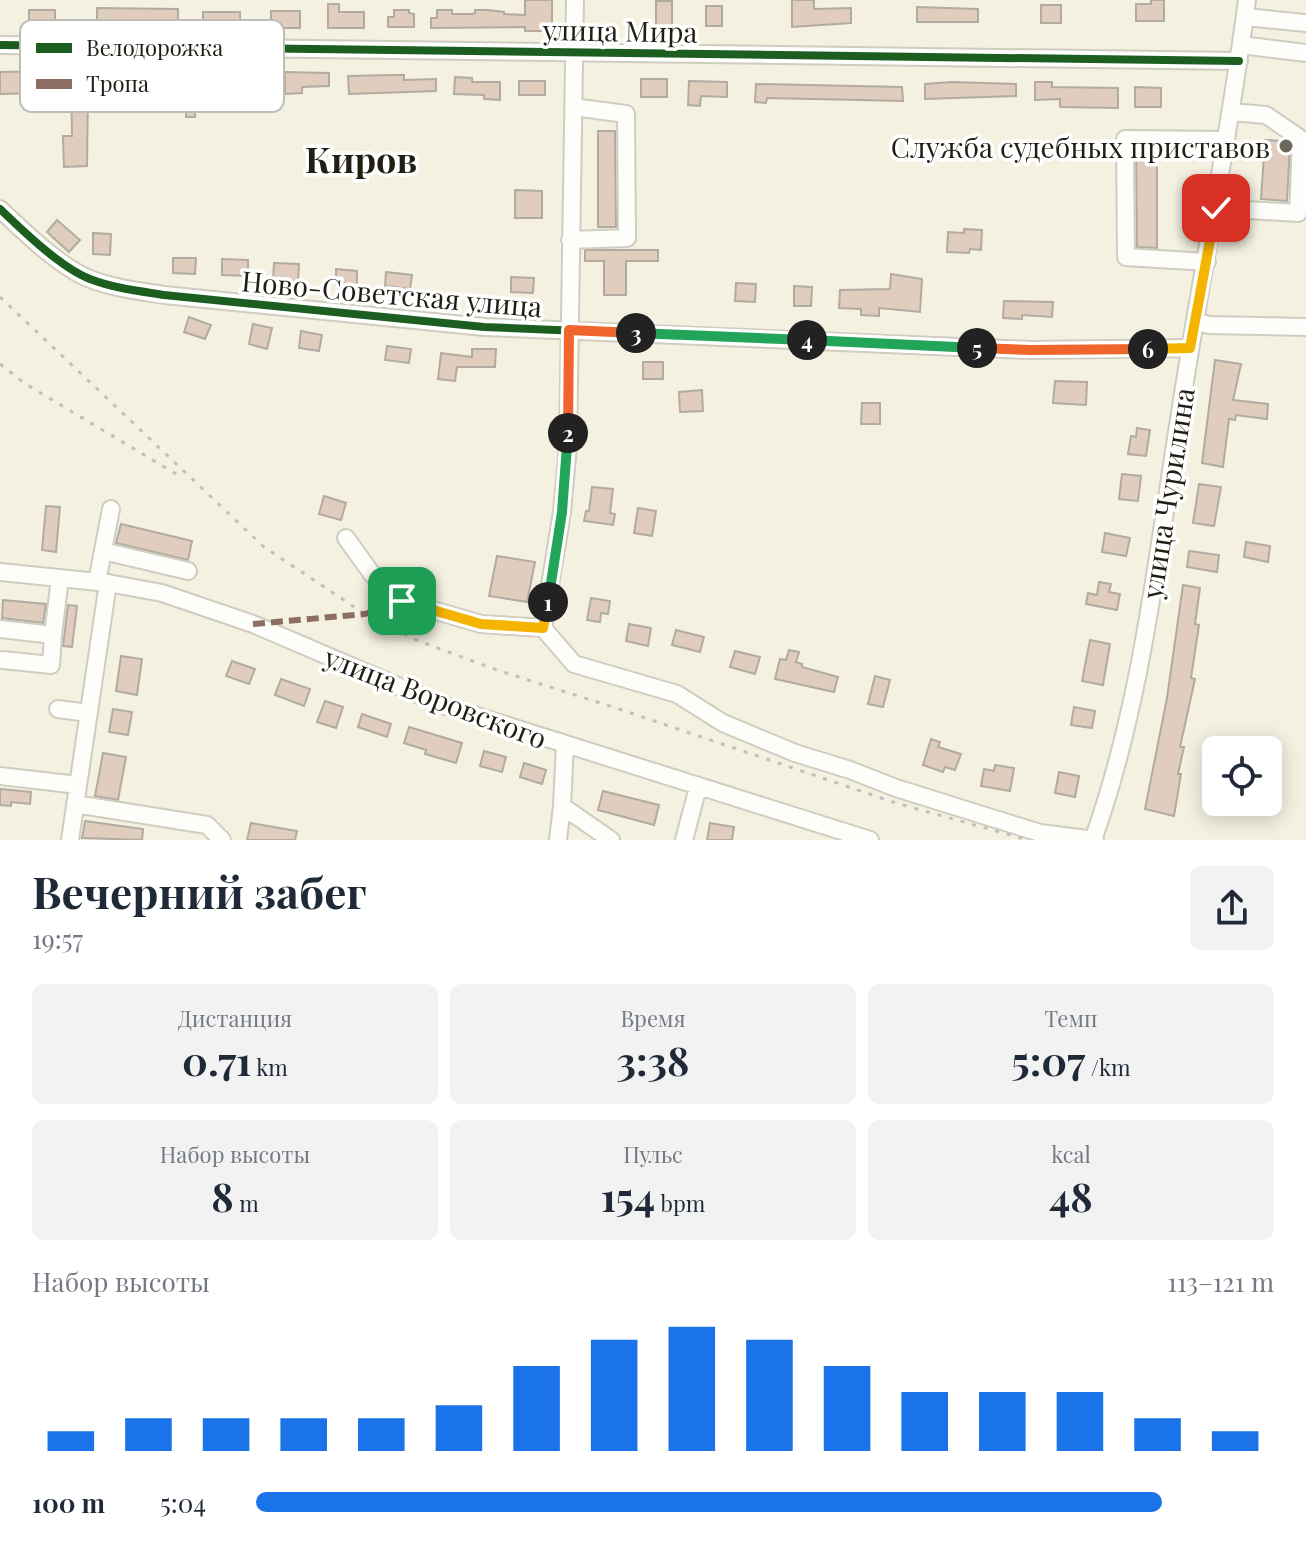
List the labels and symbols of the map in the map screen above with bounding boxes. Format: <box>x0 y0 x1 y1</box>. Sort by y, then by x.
street label: улица Мира <box>541 10 698 50</box>
legend <box>20 20 284 112</box>
text: Велодорожка <box>86 32 223 62</box>
text: Тропа <box>86 68 149 98</box>
place label: Служба судебных приставов <box>891 128 1270 165</box>
district label: Киров <box>305 134 417 182</box>
marker: Служба судебных приставов <box>1277 137 1295 155</box>
pin <box>1182 174 1250 242</box>
street label: Ново-Советская улица <box>240 261 544 325</box>
pin: 3 <box>616 313 656 353</box>
pin: 4 <box>787 320 827 360</box>
pin: 5 <box>957 328 997 368</box>
pin: 6 <box>1128 329 1168 369</box>
street label: улица Чурилина <box>1132 385 1202 602</box>
pin: 2 <box>548 413 588 453</box>
pin <box>368 567 436 635</box>
pin: 1 <box>528 582 568 622</box>
street label: улица Воровского <box>319 637 552 756</box>

